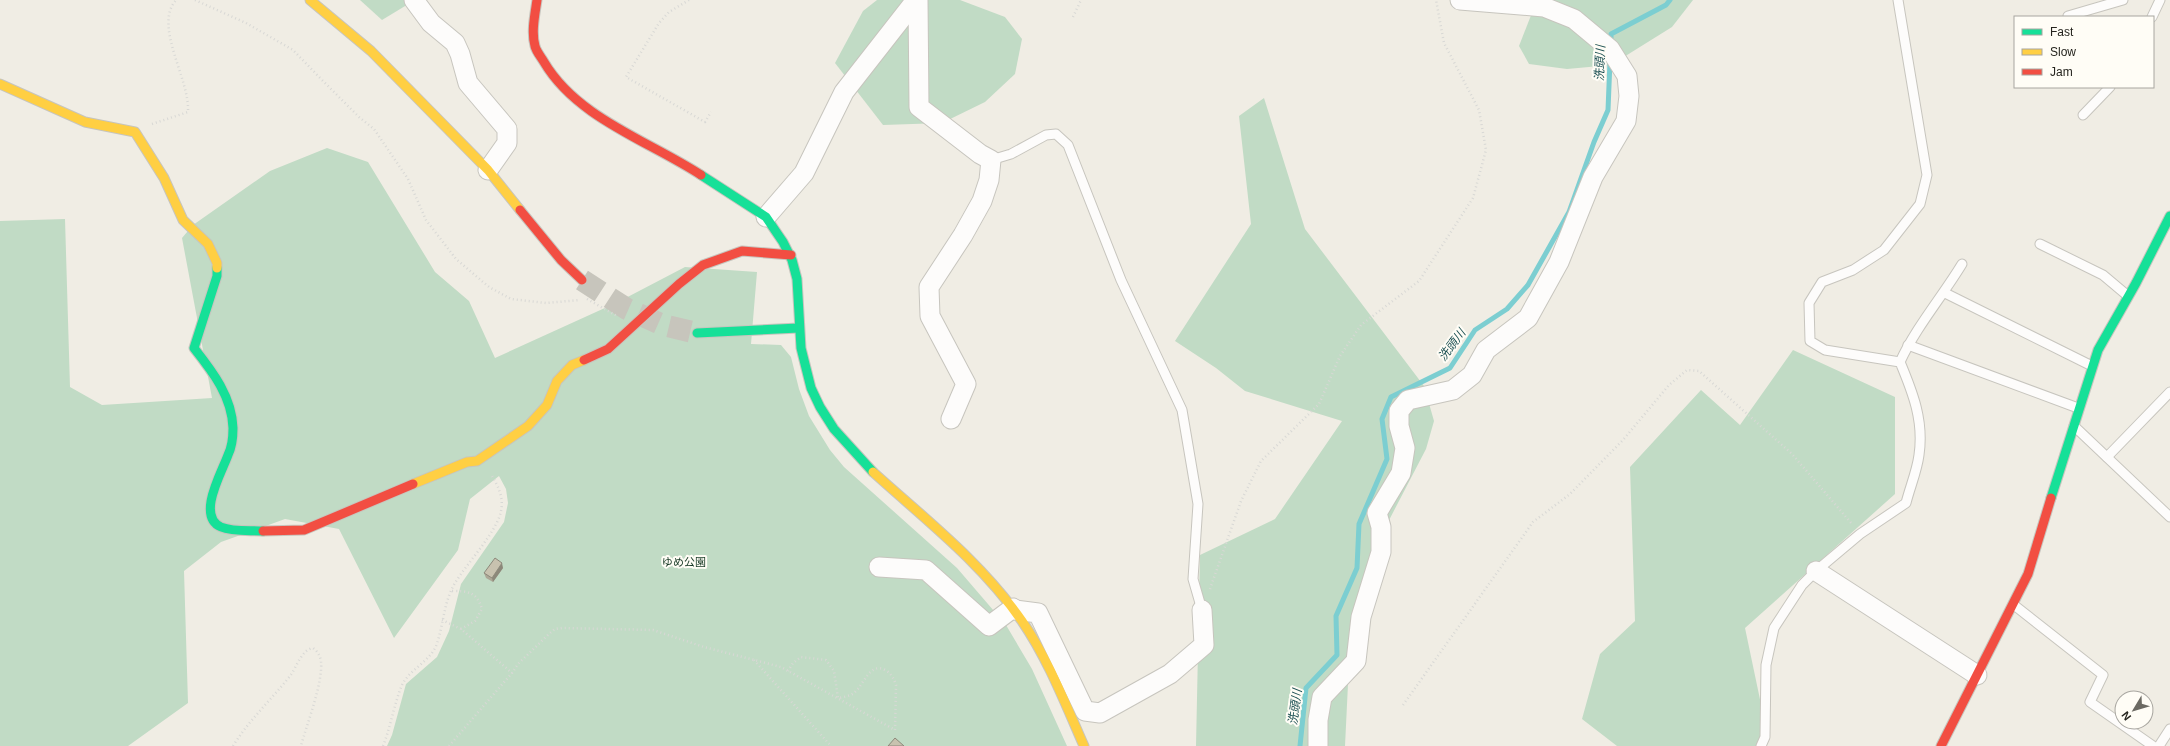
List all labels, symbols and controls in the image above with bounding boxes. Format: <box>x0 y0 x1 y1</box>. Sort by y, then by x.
legend <box>2014 16 2154 88</box>
text: Fast <box>2050 25 2074 39</box>
water label: 洗頭川 <box>1592 43 1608 81</box>
text: Slow <box>2050 45 2076 59</box>
text: Jam <box>2050 65 2073 79</box>
water label: 洗頭川 <box>1436 325 1470 364</box>
park label: ゆめ公園 <box>662 556 706 568</box>
water label: 洗頭川 <box>1286 686 1305 726</box>
north arrow <box>2114 690 2154 730</box>
text: N <box>2119 709 2133 723</box>

